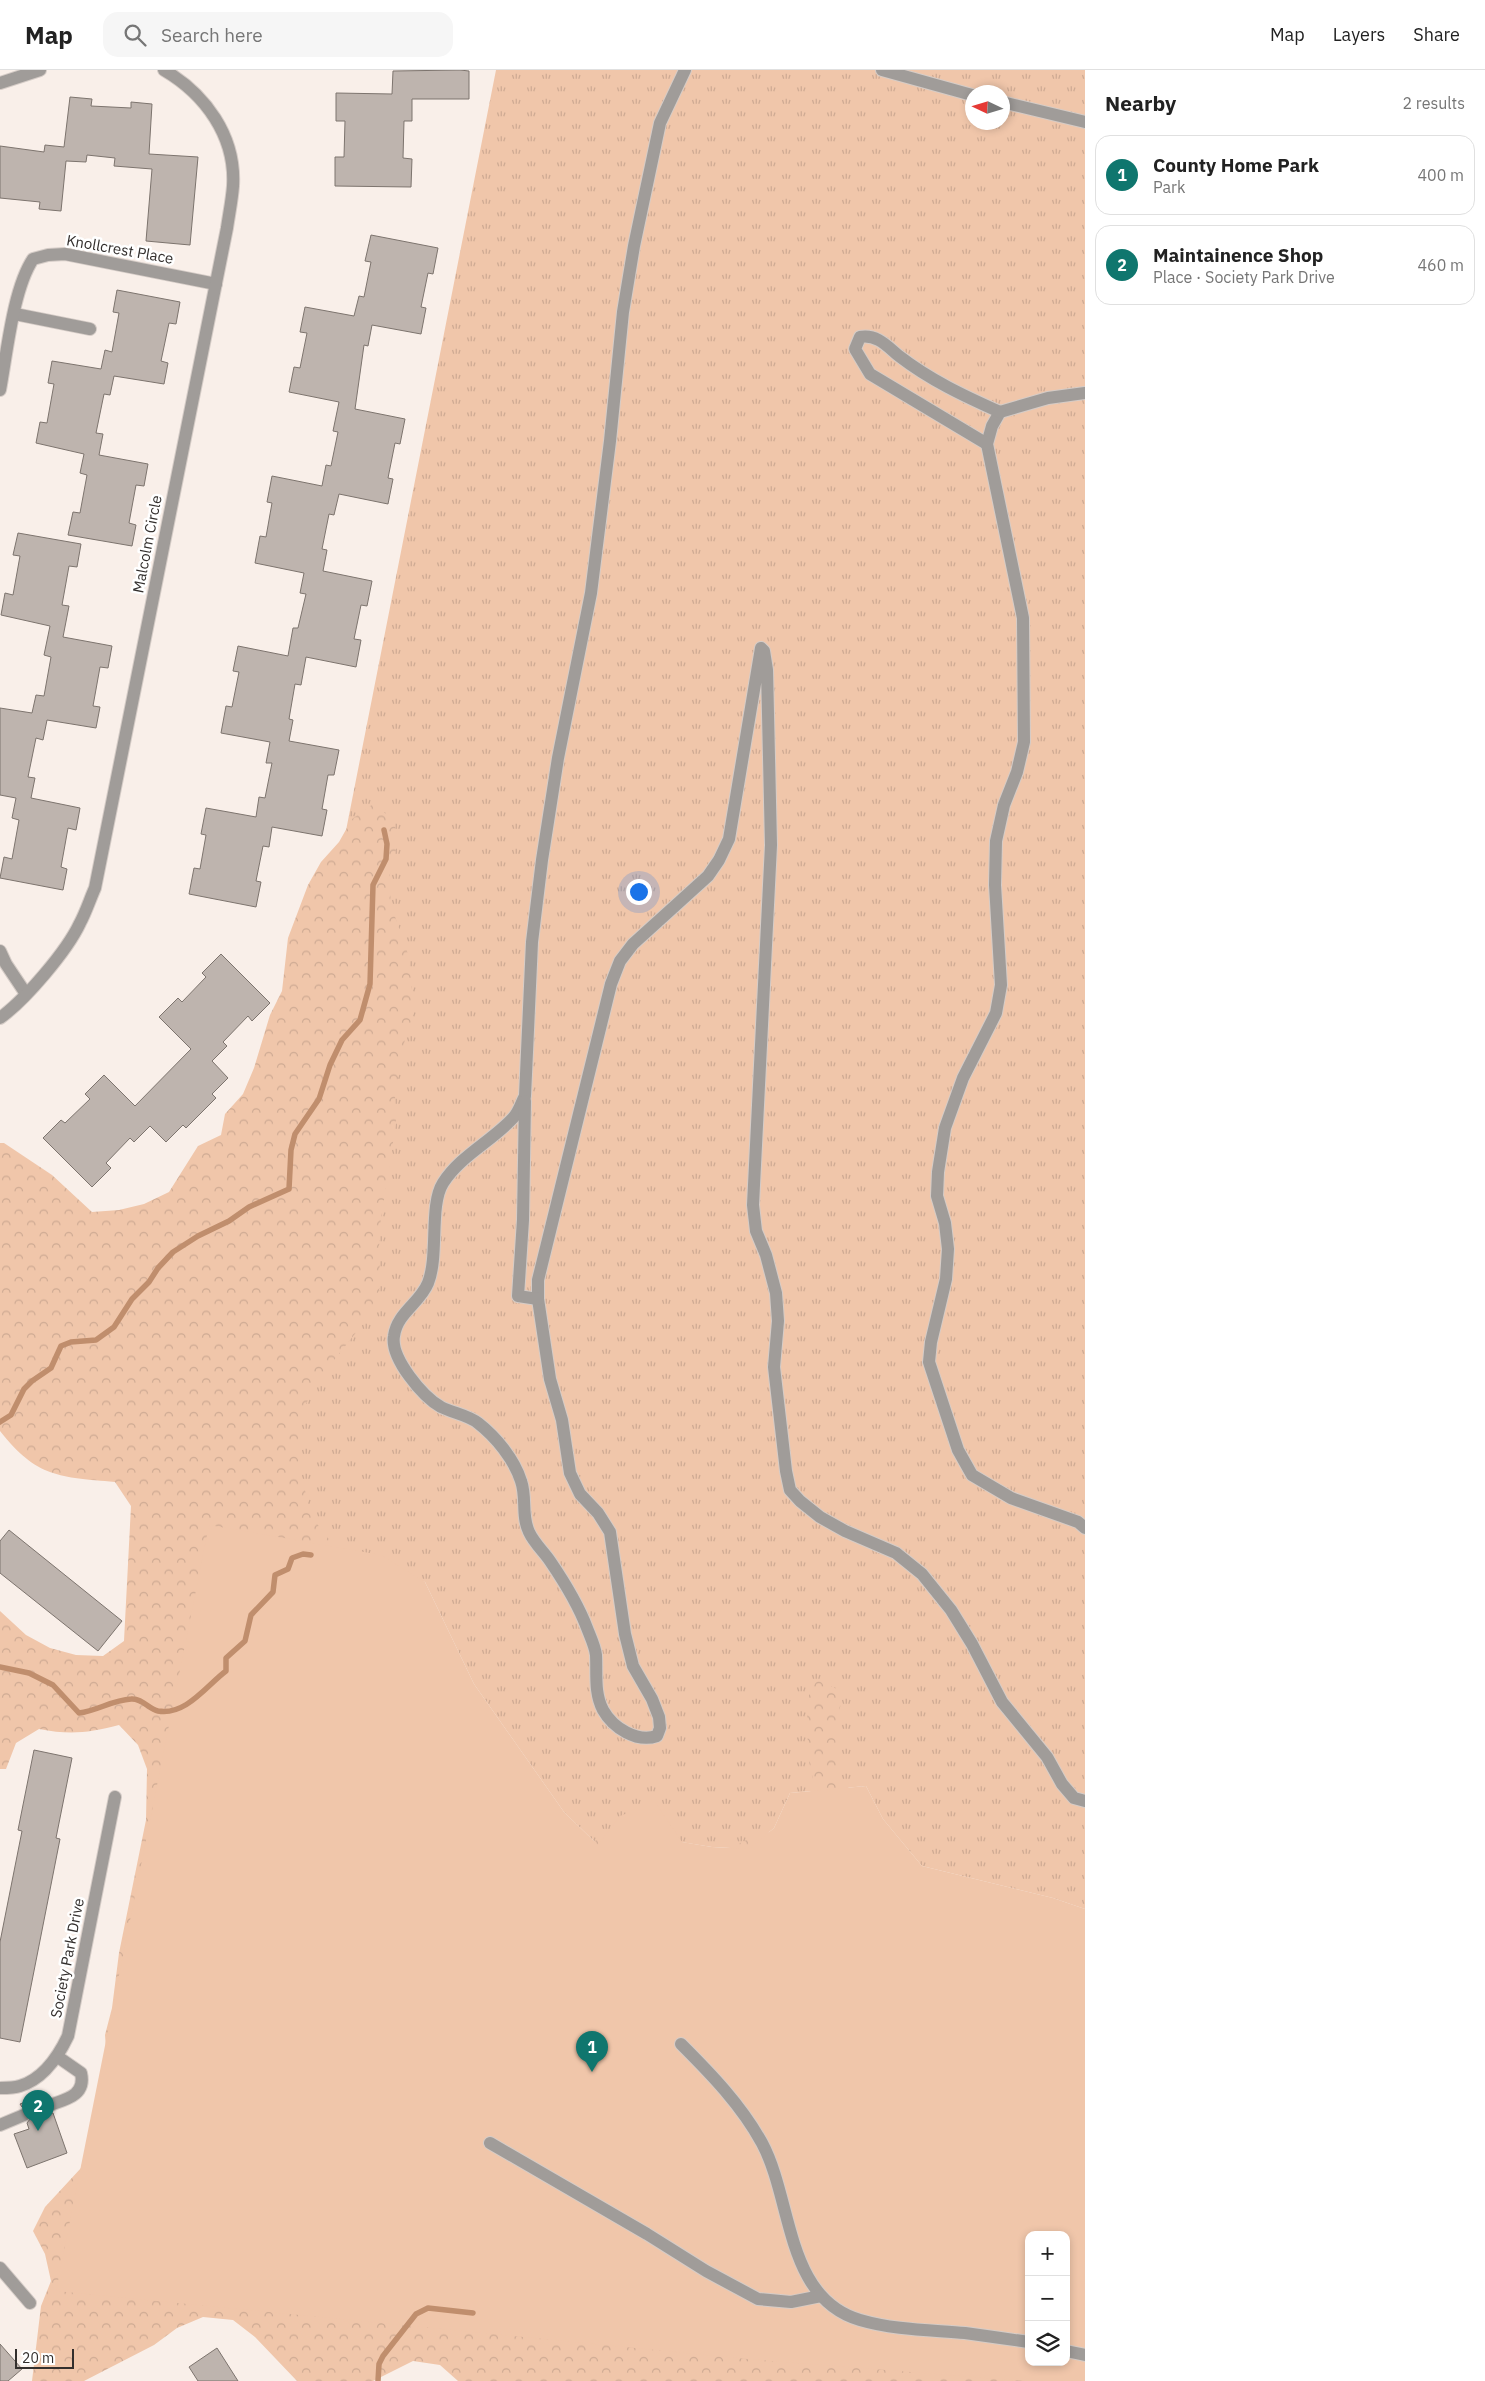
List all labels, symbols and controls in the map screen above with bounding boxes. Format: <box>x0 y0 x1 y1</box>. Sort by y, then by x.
search box <box>103 12 453 57</box>
text: Map <box>25 19 73 51</box>
icon: search <box>121 21 149 49</box>
text: Search here <box>161 23 263 47</box>
text: Map <box>1270 23 1305 46</box>
text: Layers <box>1333 23 1385 46</box>
text: Share <box>1413 23 1460 46</box>
north arrow <box>965 85 1010 130</box>
text: Nearby <box>1105 89 1176 117</box>
text: 2 results <box>1402 93 1465 113</box>
text: County Home Park <box>1153 153 1319 177</box>
text: 1 <box>1117 165 1127 185</box>
text: 400 m <box>1417 165 1464 185</box>
text: Park <box>1153 177 1185 197</box>
street label: Knollcrest Place <box>65 230 175 268</box>
text: Maintainence Shop <box>1153 243 1323 267</box>
text: 2 <box>1117 255 1127 275</box>
text: 460 m <box>1417 255 1464 275</box>
text: Place · Society Park Drive <box>1153 267 1335 287</box>
street label: Malcolm Circle <box>128 493 166 595</box>
your location <box>626 879 652 905</box>
street label: Society Park Drive <box>46 1896 88 2020</box>
pin: 1 <box>576 2031 608 2072</box>
pin: 2 <box>22 2090 54 2131</box>
map controls <box>1025 2231 1070 2366</box>
button: + <box>1025 2231 1070 2276</box>
button: − <box>1025 2276 1070 2321</box>
button: layers <box>1025 2321 1070 2366</box>
scale bar <box>15 2346 74 2369</box>
text: 20 m <box>22 2349 54 2367</box>

